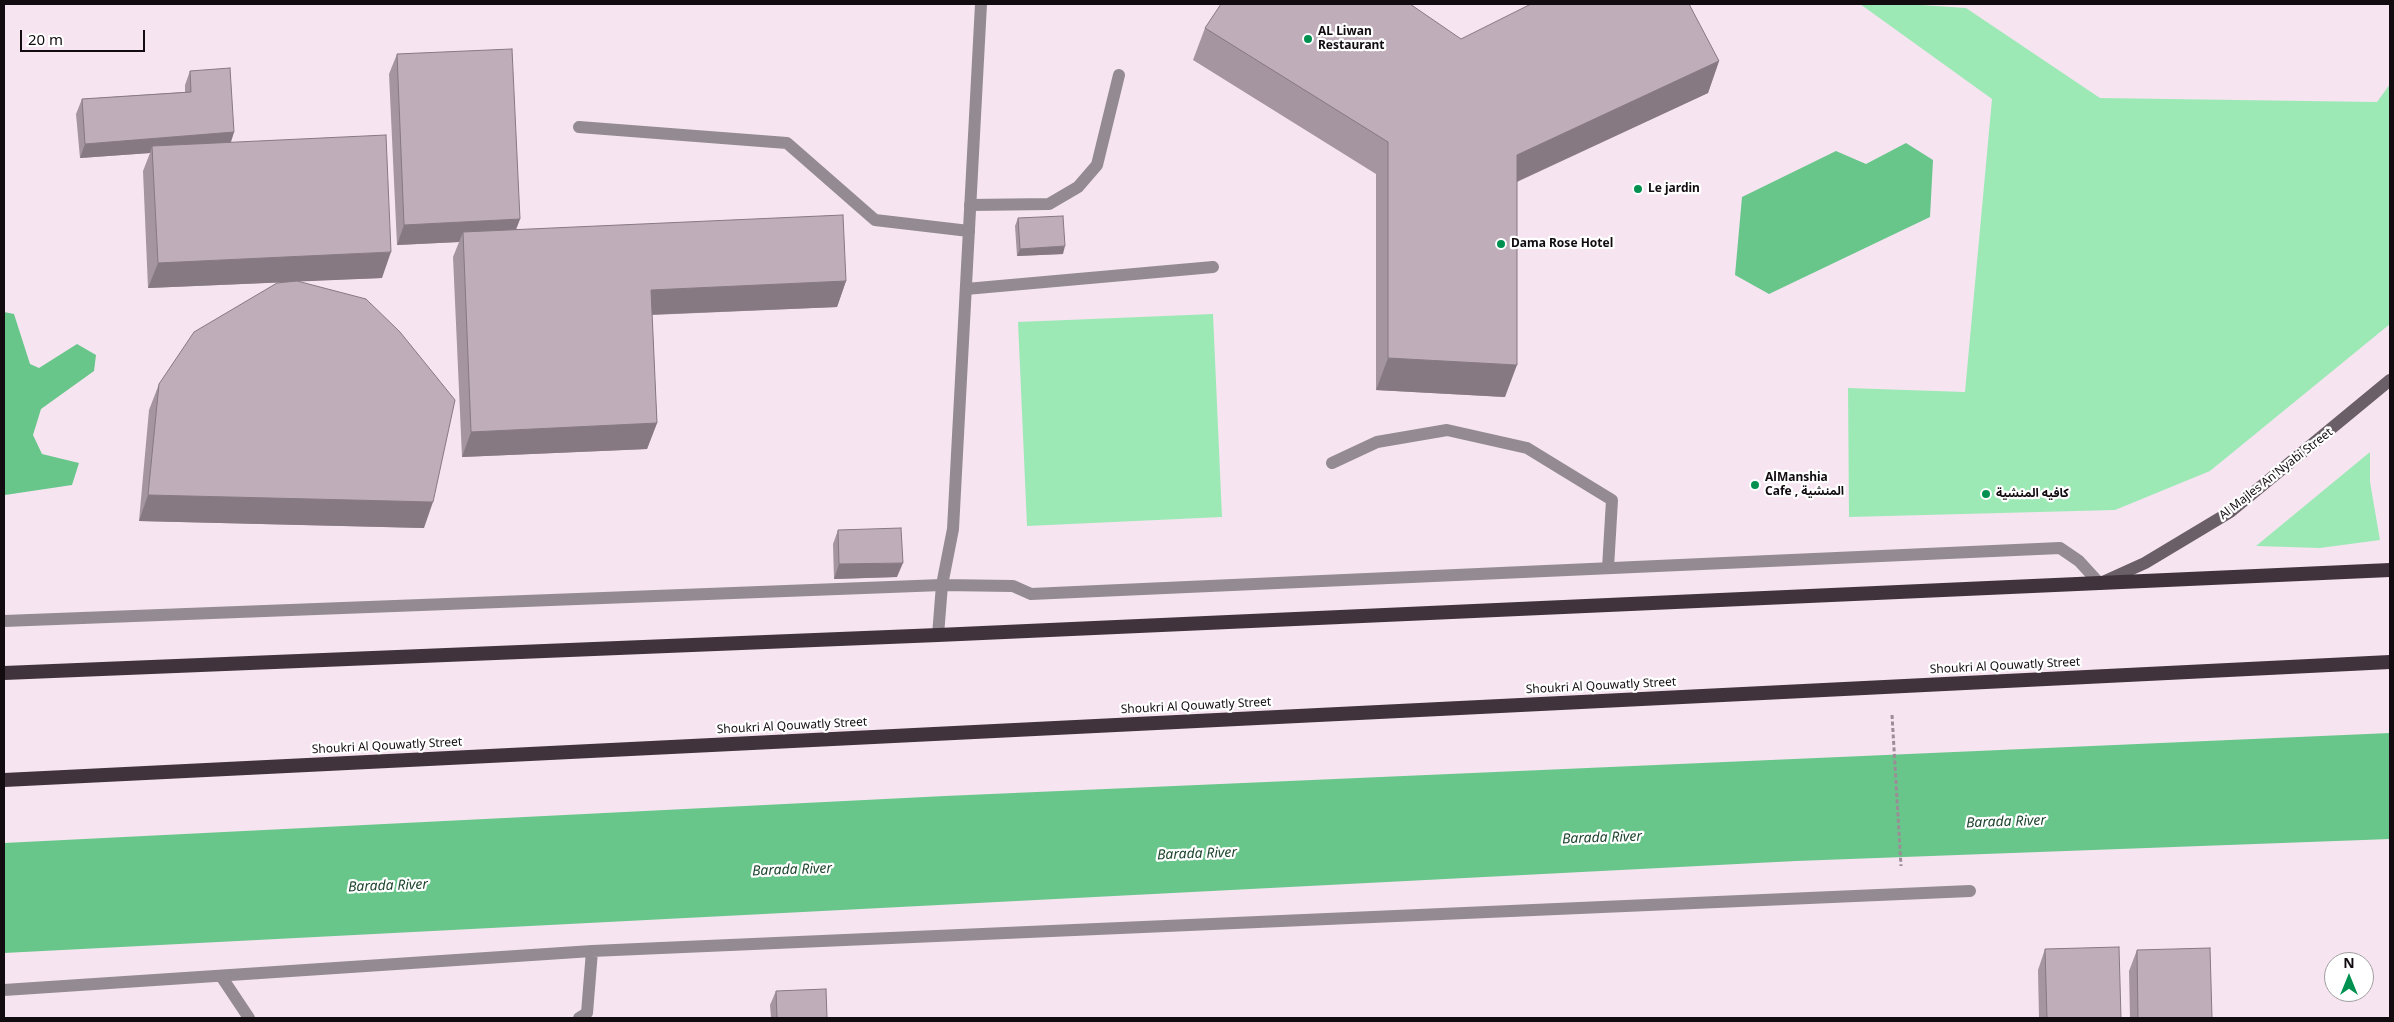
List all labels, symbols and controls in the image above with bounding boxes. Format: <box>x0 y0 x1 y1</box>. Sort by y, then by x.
scale bar <box>22 20 148 52</box>
place label: AL Liwan Restaurant <box>1318 25 1385 53</box>
text: 20 m <box>28 29 63 49</box>
marker: AL Liwan Restaurant <box>1302 33 1314 45</box>
place label: Le jardin <box>1648 182 1700 196</box>
marker: Le jardin <box>1632 183 1644 195</box>
place label: Dama Rose Hotel <box>1511 237 1613 251</box>
marker: Dama Rose Hotel <box>1495 238 1507 250</box>
street label: Al Majles An'Nyabi Street <box>2216 425 2336 523</box>
place label: AlManshia Cafe , المنشية <box>1765 471 1844 499</box>
marker: AlManshia Cafe , المنشية <box>1749 479 1761 491</box>
place label: كافيه المنشية <box>1996 487 2069 501</box>
marker: كافيه المنشية <box>1980 488 1992 500</box>
street label: Shoukri Al Qouwatly Street <box>1929 655 2081 677</box>
street label: Shoukri Al Qouwatly Street <box>1525 675 1677 697</box>
street label: Shoukri Al Qouwatly Street <box>1120 695 1272 717</box>
street label: Shoukri Al Qouwatly Street <box>716 715 868 737</box>
street label: Shoukri Al Qouwatly Street <box>311 735 463 757</box>
water label: Barada River <box>1966 812 2046 832</box>
water label: Barada River <box>1562 828 1642 848</box>
water label: Barada River <box>1157 844 1237 864</box>
water label: Barada River <box>752 860 832 880</box>
water label: Barada River <box>348 876 428 896</box>
north arrow <box>2324 952 2374 1002</box>
text: N <box>2343 953 2355 972</box>

